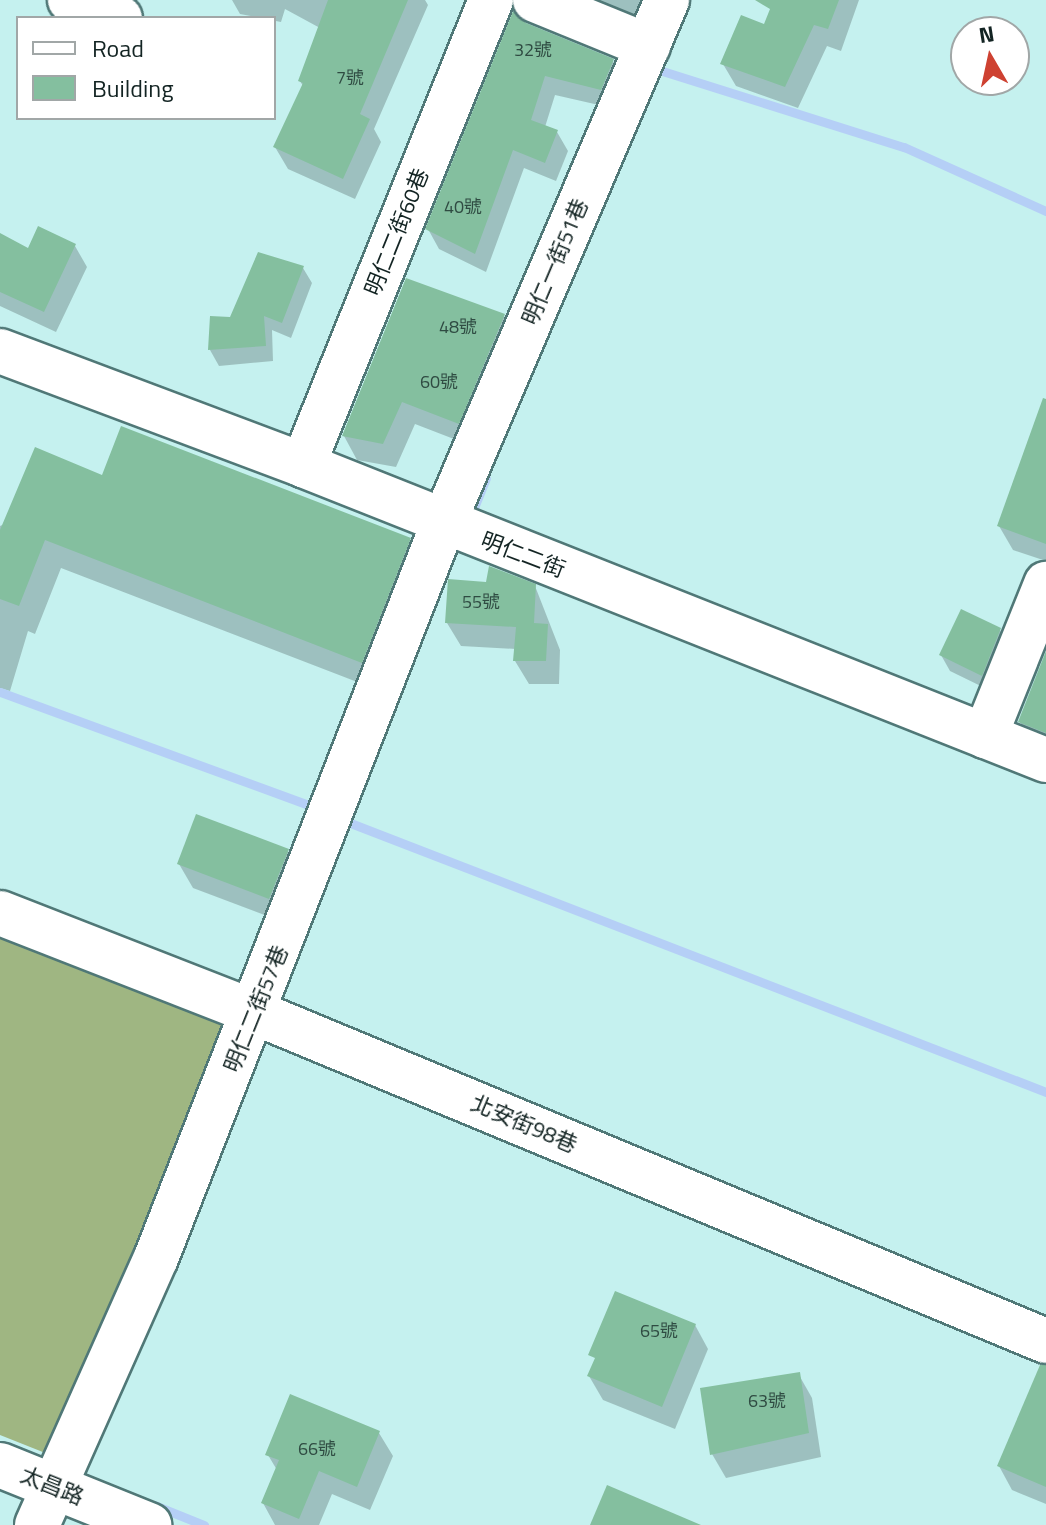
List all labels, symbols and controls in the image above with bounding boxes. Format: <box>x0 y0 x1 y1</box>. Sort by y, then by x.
legend <box>16 16 276 120</box>
north arrow <box>950 16 1030 96</box>
text: N <box>976 16 997 52</box>
text: Road <box>92 30 144 66</box>
house number: 32號 <box>514 39 552 61</box>
house number: 7號 <box>336 67 364 89</box>
text: Building <box>92 70 174 106</box>
street label: 明仁二街60巷 <box>360 165 434 299</box>
street label: 明仁一街51巷 <box>517 195 593 329</box>
house number: 40號 <box>444 196 482 218</box>
house number: 48號 <box>439 316 477 338</box>
house number: 60號 <box>420 371 458 393</box>
street label: 明仁二街 <box>477 527 569 583</box>
house number: 55號 <box>462 591 500 613</box>
street label: 明仁二街57巷 <box>219 942 293 1076</box>
street label: 北安街98巷 <box>467 1090 581 1158</box>
house number: 65號 <box>640 1320 678 1342</box>
house number: 63號 <box>748 1390 786 1412</box>
house number: 66號 <box>298 1438 336 1460</box>
street label: 太昌路 <box>16 1461 88 1511</box>

